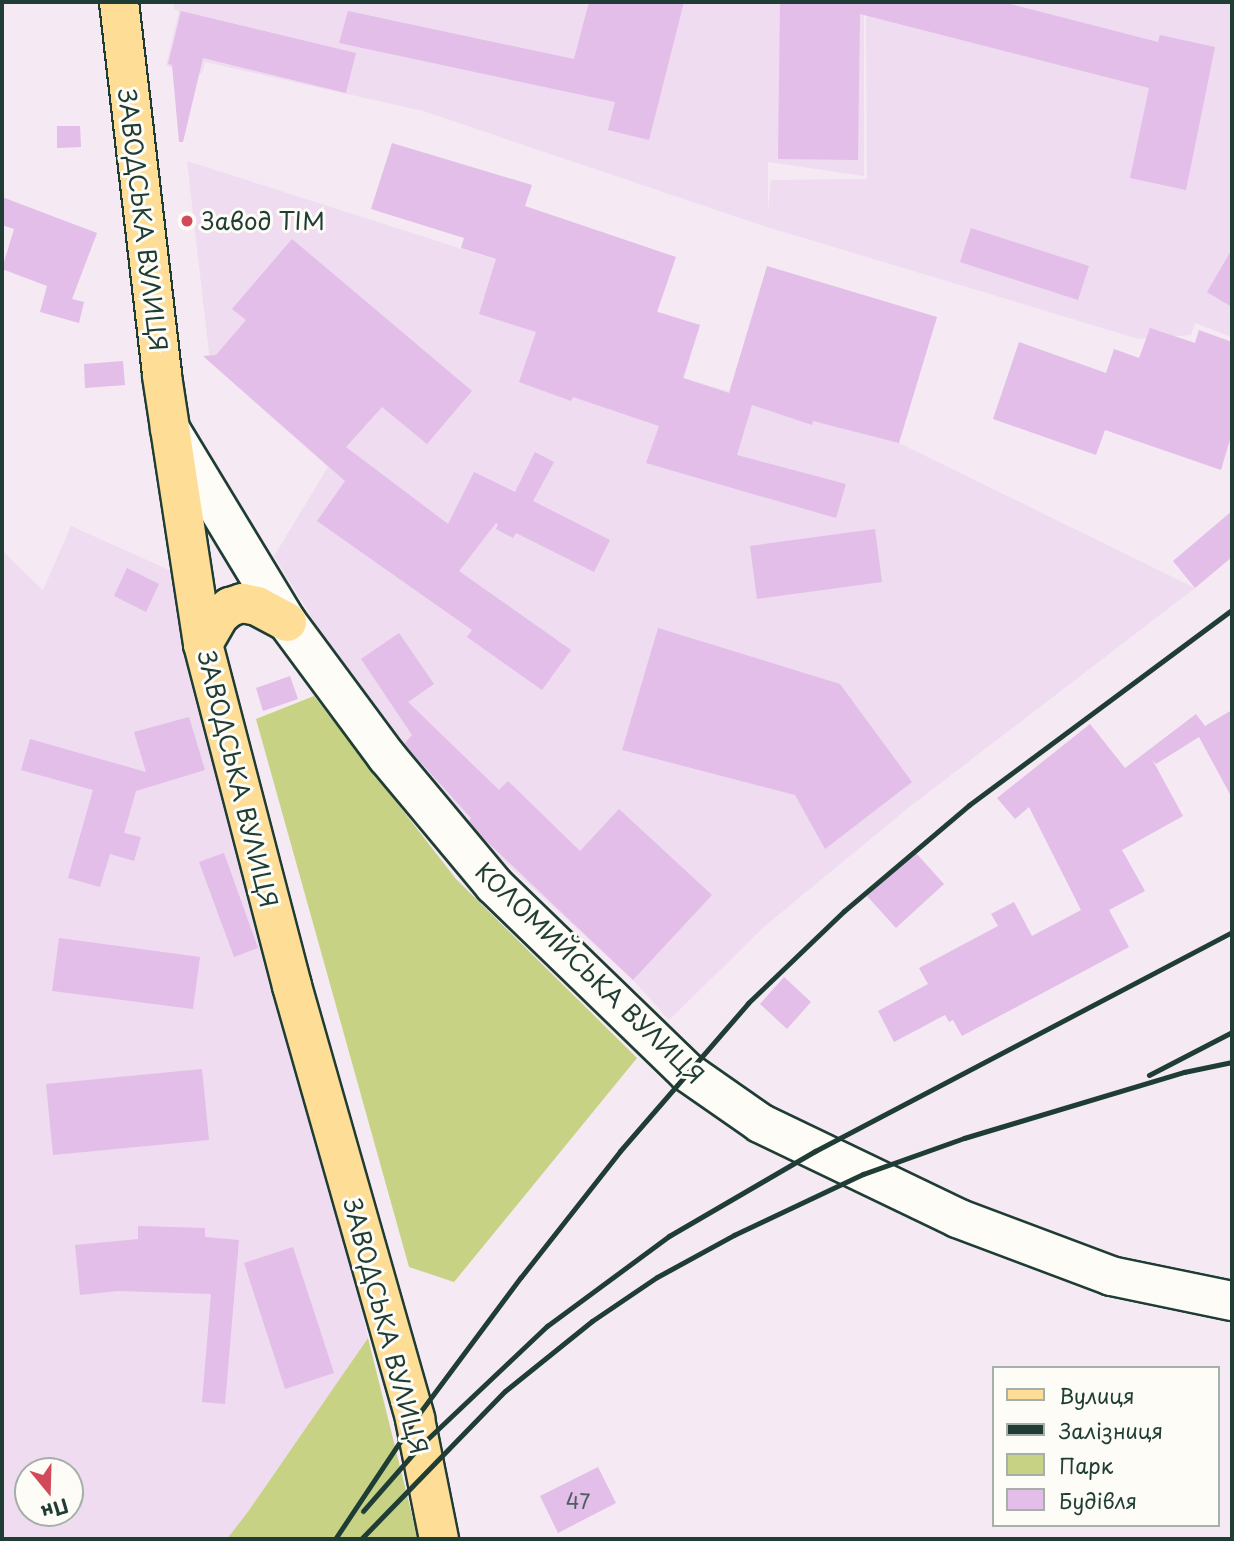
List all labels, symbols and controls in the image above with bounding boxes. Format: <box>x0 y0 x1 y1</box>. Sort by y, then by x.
street label: ЗАВОДСЬКА ВУЛИЦЯ <box>113 88 173 352</box>
place label: Завод ТІМ <box>201 207 325 235</box>
marker: Завод ТІМ <box>179 213 195 229</box>
street label: ЗАВОДСЬКА ВУЛИЦЯ <box>192 648 284 910</box>
street label: КОЛОМИЙСЬКА ВУЛИЦЯ <box>470 857 710 1089</box>
street label: ЗАВОДСЬКА ВУЛИЦЯ <box>338 1195 434 1457</box>
legend <box>992 1366 1220 1527</box>
text: Вулиця <box>1059 1379 1135 1411</box>
text: Залізниця <box>1059 1414 1163 1446</box>
text: Парк <box>1059 1449 1113 1481</box>
north arrow <box>14 1457 84 1527</box>
text: Будівля <box>1059 1484 1137 1516</box>
house number: 47 <box>566 1487 590 1513</box>
text: Пн <box>38 1492 73 1528</box>

